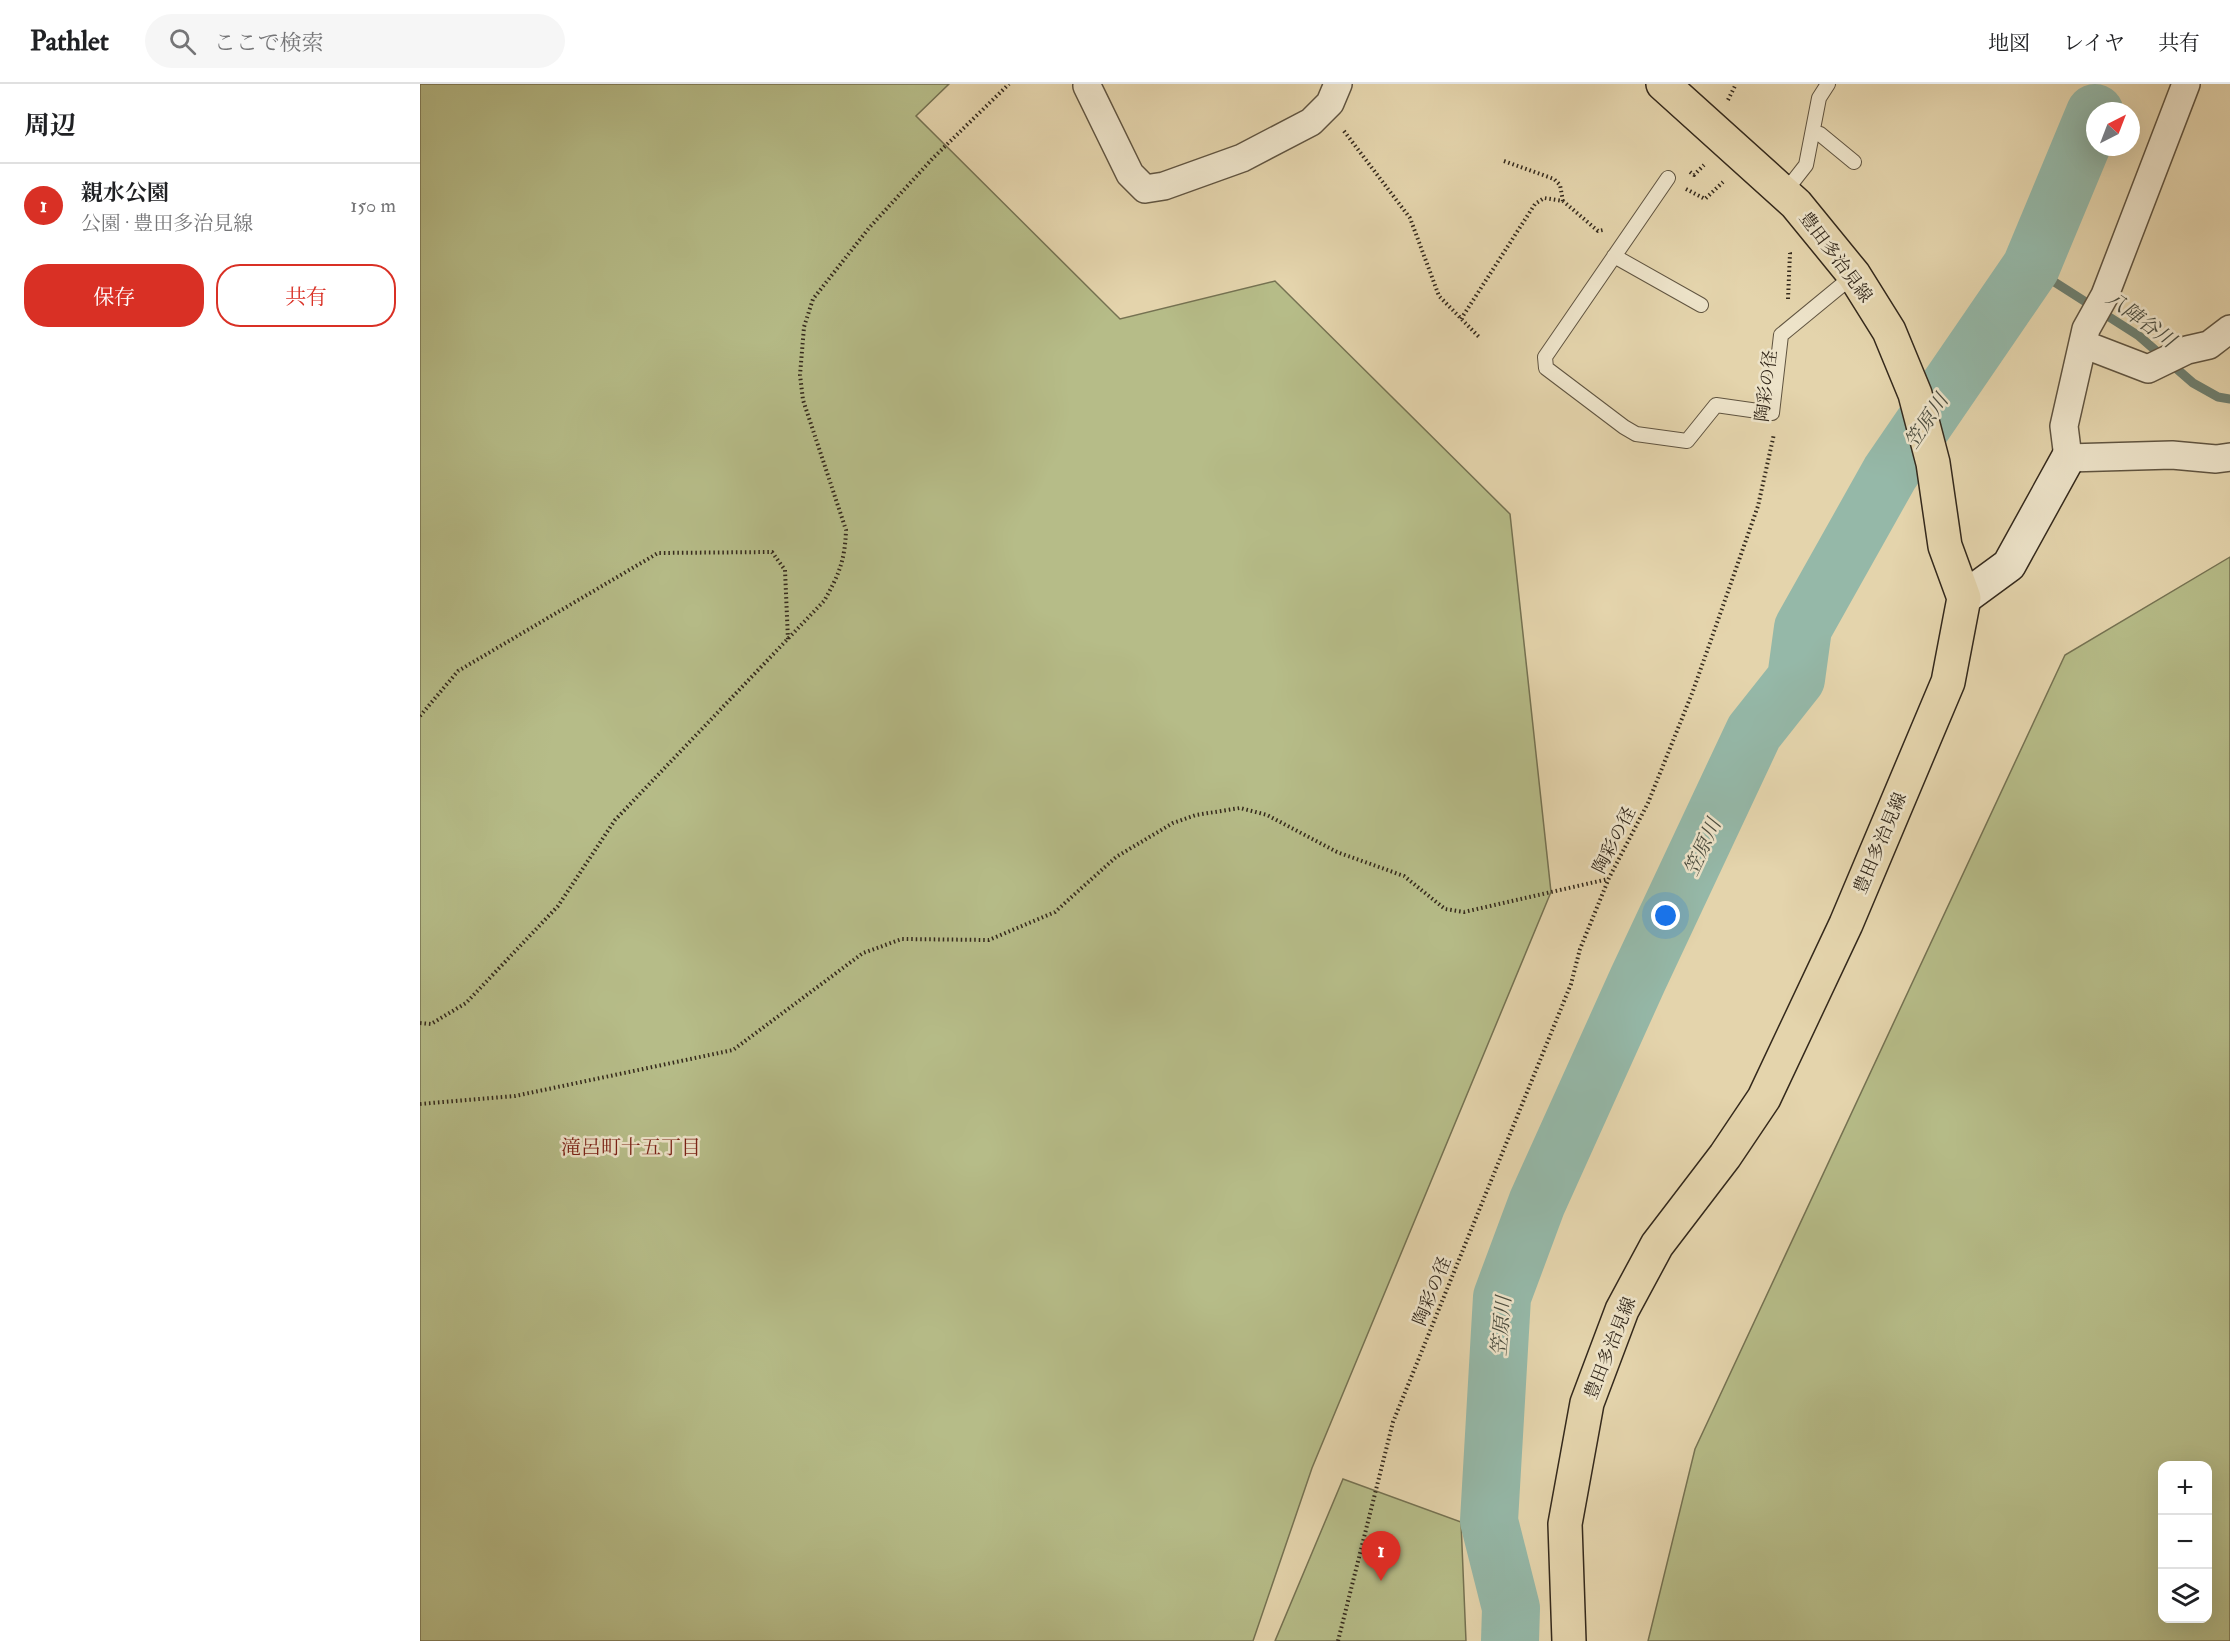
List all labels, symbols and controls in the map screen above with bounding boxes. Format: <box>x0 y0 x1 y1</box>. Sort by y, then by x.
search box <box>145 14 565 68</box>
text: Pathlet <box>30 24 109 59</box>
icon: search <box>166 25 199 58</box>
text: ここで検索 <box>214 29 324 57</box>
text: 地図 <box>1988 30 2030 57</box>
text: レイヤ <box>2063 30 2125 57</box>
text: 共有 <box>2158 30 2200 57</box>
north arrow <box>2086 102 2140 156</box>
text: 周辺 <box>24 110 76 142</box>
text: 親水公園 <box>81 179 169 207</box>
text: 1 <box>40 193 47 218</box>
text: 150 m <box>350 193 396 218</box>
street label: 豊田多治見線 <box>1794 207 1877 307</box>
text: 公園 · 豊田多治見線 <box>81 211 253 236</box>
button: 保存 <box>24 264 204 327</box>
button: 共有 <box>216 264 396 327</box>
water label: 八陣谷川 <box>2101 286 2182 354</box>
street label: 陶彩の径 <box>1751 349 1782 423</box>
water label: 笠原川 <box>1899 388 1955 453</box>
street label: 豊田多治見線 <box>1849 789 1912 897</box>
street label: 陶彩の径 <box>1588 803 1641 878</box>
water label: 笠原川 <box>1678 813 1727 880</box>
your location <box>1651 901 1680 930</box>
district label: 滝呂町十五丁目 <box>561 1135 701 1160</box>
street label: 陶彩の径 <box>1408 1254 1457 1329</box>
water label: 笠原川 <box>1486 1293 1517 1357</box>
street label: 豊田多治見線 <box>1580 1294 1641 1403</box>
map controls <box>2158 1461 2212 1623</box>
button: + <box>2158 1461 2212 1515</box>
button: − <box>2158 1515 2212 1569</box>
pin: 1 <box>1362 1532 1400 1581</box>
button: layers <box>2158 1569 2212 1623</box>

